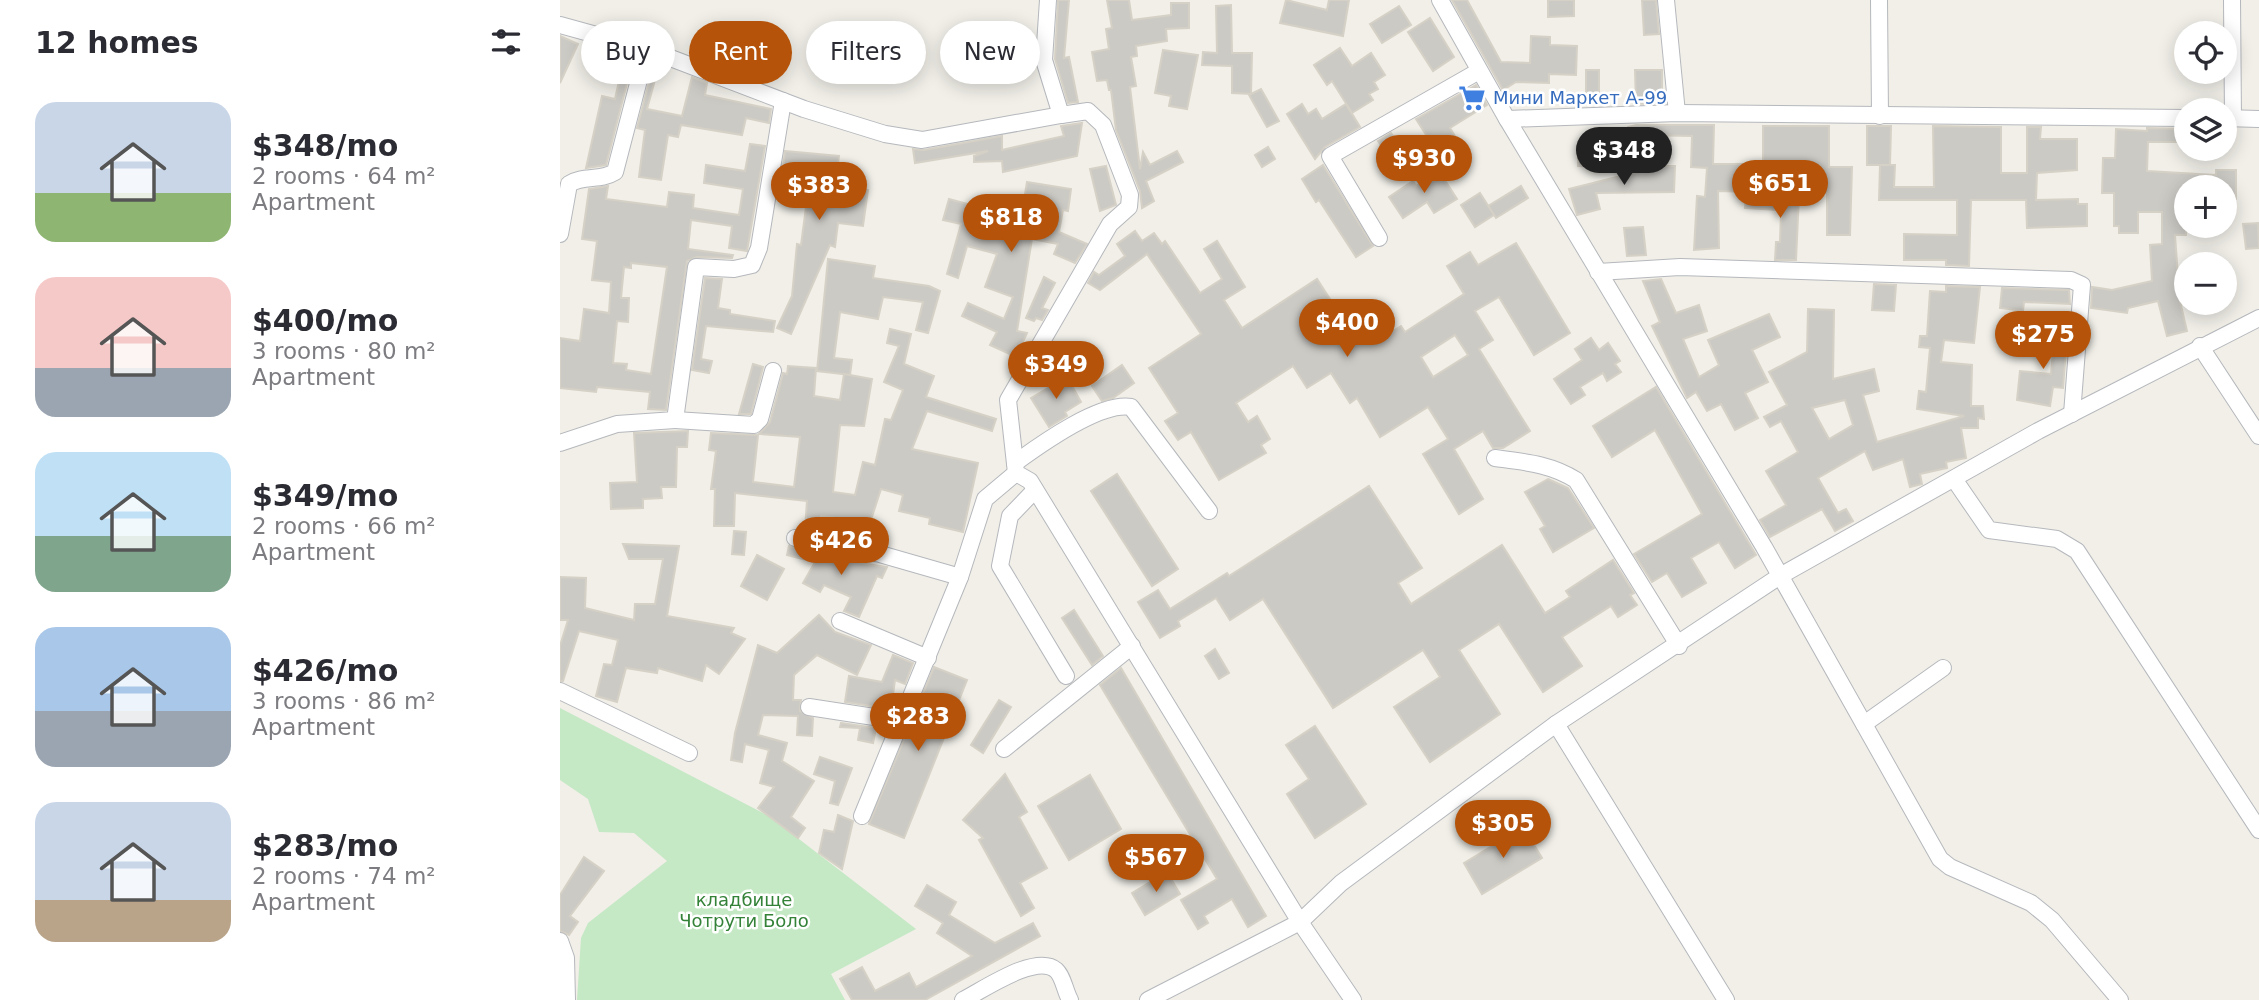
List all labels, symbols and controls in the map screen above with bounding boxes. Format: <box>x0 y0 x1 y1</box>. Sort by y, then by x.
chip: Buy <box>581 21 675 84</box>
chip: Rent <box>689 21 792 84</box>
chip: Filters <box>806 21 926 84</box>
chip: New <box>940 21 1040 84</box>
map controls <box>2174 21 2237 315</box>
button: locate <box>2174 21 2237 84</box>
icon: filters <box>487 23 525 61</box>
text: 12 homes <box>35 25 199 60</box>
supermarket icon: Мини Маркет А-99 <box>1457 83 1487 113</box>
place label: Мини Маркет А-99 <box>1493 87 1667 108</box>
button: layers <box>2174 98 2237 161</box>
text: $348/mo <box>252 128 398 163</box>
pin: $348 <box>1583 128 1665 187</box>
icon: home <box>91 130 175 214</box>
pin: $930 <box>1383 136 1465 195</box>
text: $348 <box>1592 137 1656 163</box>
text: $930 <box>1392 145 1456 171</box>
pin: $651 <box>1739 160 1821 220</box>
pin: $383 <box>778 162 860 222</box>
text: 2 rooms · 64 m² <box>252 163 436 189</box>
text: $651 <box>1748 170 1812 196</box>
text: $383 <box>787 172 851 198</box>
button: + <box>2174 175 2237 238</box>
text: Apartment <box>252 189 375 215</box>
pin: $818 <box>970 194 1052 254</box>
text: $818 <box>979 204 1043 230</box>
button: − <box>2174 252 2237 315</box>
pin: $400 <box>1306 300 1388 359</box>
text: $400/mo <box>252 303 398 338</box>
icon: home <box>91 305 175 389</box>
text: $400 <box>1315 309 1379 335</box>
pin: $275 <box>2002 312 2084 371</box>
text: $275 <box>2011 321 2075 347</box>
text: 3 rooms · 80 m² <box>252 338 436 364</box>
pin: $349 <box>1015 342 1097 401</box>
text: $349 <box>1024 351 1088 377</box>
text: Apartment <box>252 364 375 390</box>
text: $349/mo <box>252 478 398 513</box>
icon: home <box>91 480 175 564</box>
text: 2 rooms · 66 m² <box>252 513 436 539</box>
pin: $426 <box>800 518 882 577</box>
text: $426 <box>809 527 873 553</box>
text: Apartment <box>252 539 375 565</box>
text: $426/mo <box>252 653 398 688</box>
icon: home <box>91 655 175 739</box>
text: 3 rooms · 86 m² <box>252 688 436 714</box>
pin: $283 <box>877 694 959 753</box>
text: $283 <box>886 703 950 729</box>
text: Apartment <box>252 714 375 740</box>
pin: $305 <box>1462 800 1544 860</box>
text: $305 <box>1471 810 1535 836</box>
text: $283/mo <box>252 828 398 863</box>
icon: home <box>91 830 175 914</box>
pin: $567 <box>1115 834 1197 894</box>
text: $567 <box>1124 844 1188 870</box>
text: 2 rooms · 74 m² <box>252 863 436 889</box>
text: Apartment <box>252 889 375 915</box>
park label: кладбище Чотрути Боло <box>679 889 809 931</box>

